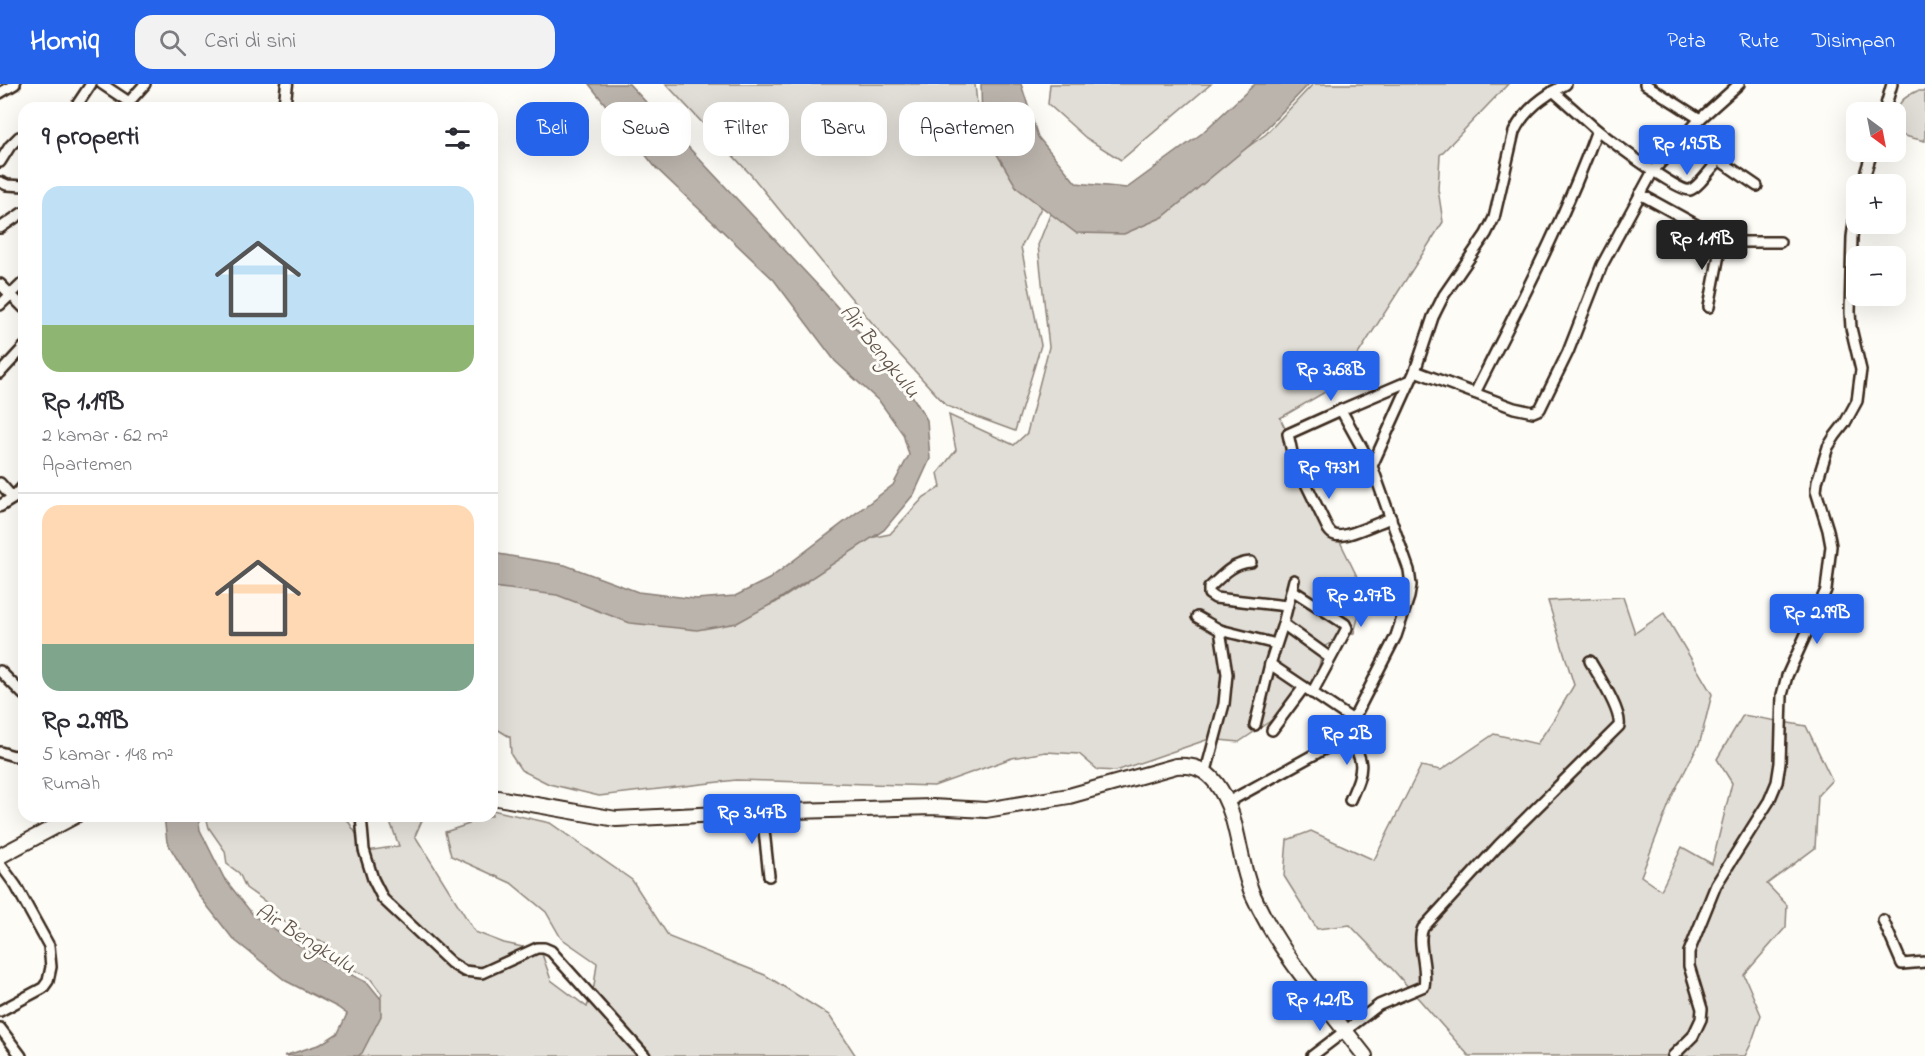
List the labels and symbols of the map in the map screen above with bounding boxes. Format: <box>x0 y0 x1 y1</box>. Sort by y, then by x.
north arrow <box>1846 102 1906 162</box>
pin: Rp 1.95B <box>1625 125 1749 176</box>
pin: Rp 1.19B <box>1640 220 1764 271</box>
water label: Air Bengkulu <box>831 298 927 406</box>
pin: Rp 3.68B <box>1269 351 1393 402</box>
pin: Rp 973M <box>1274 449 1384 500</box>
pin: Rp 2.97B <box>1299 577 1423 628</box>
pin: Rp 2.99B <box>1755 594 1879 645</box>
pin: Rp 2B <box>1305 715 1389 766</box>
pin: Rp 3.47B <box>690 794 814 845</box>
water label: Air Bengkulu <box>248 896 361 983</box>
pin: Rp 1.21B <box>1258 981 1382 1032</box>

